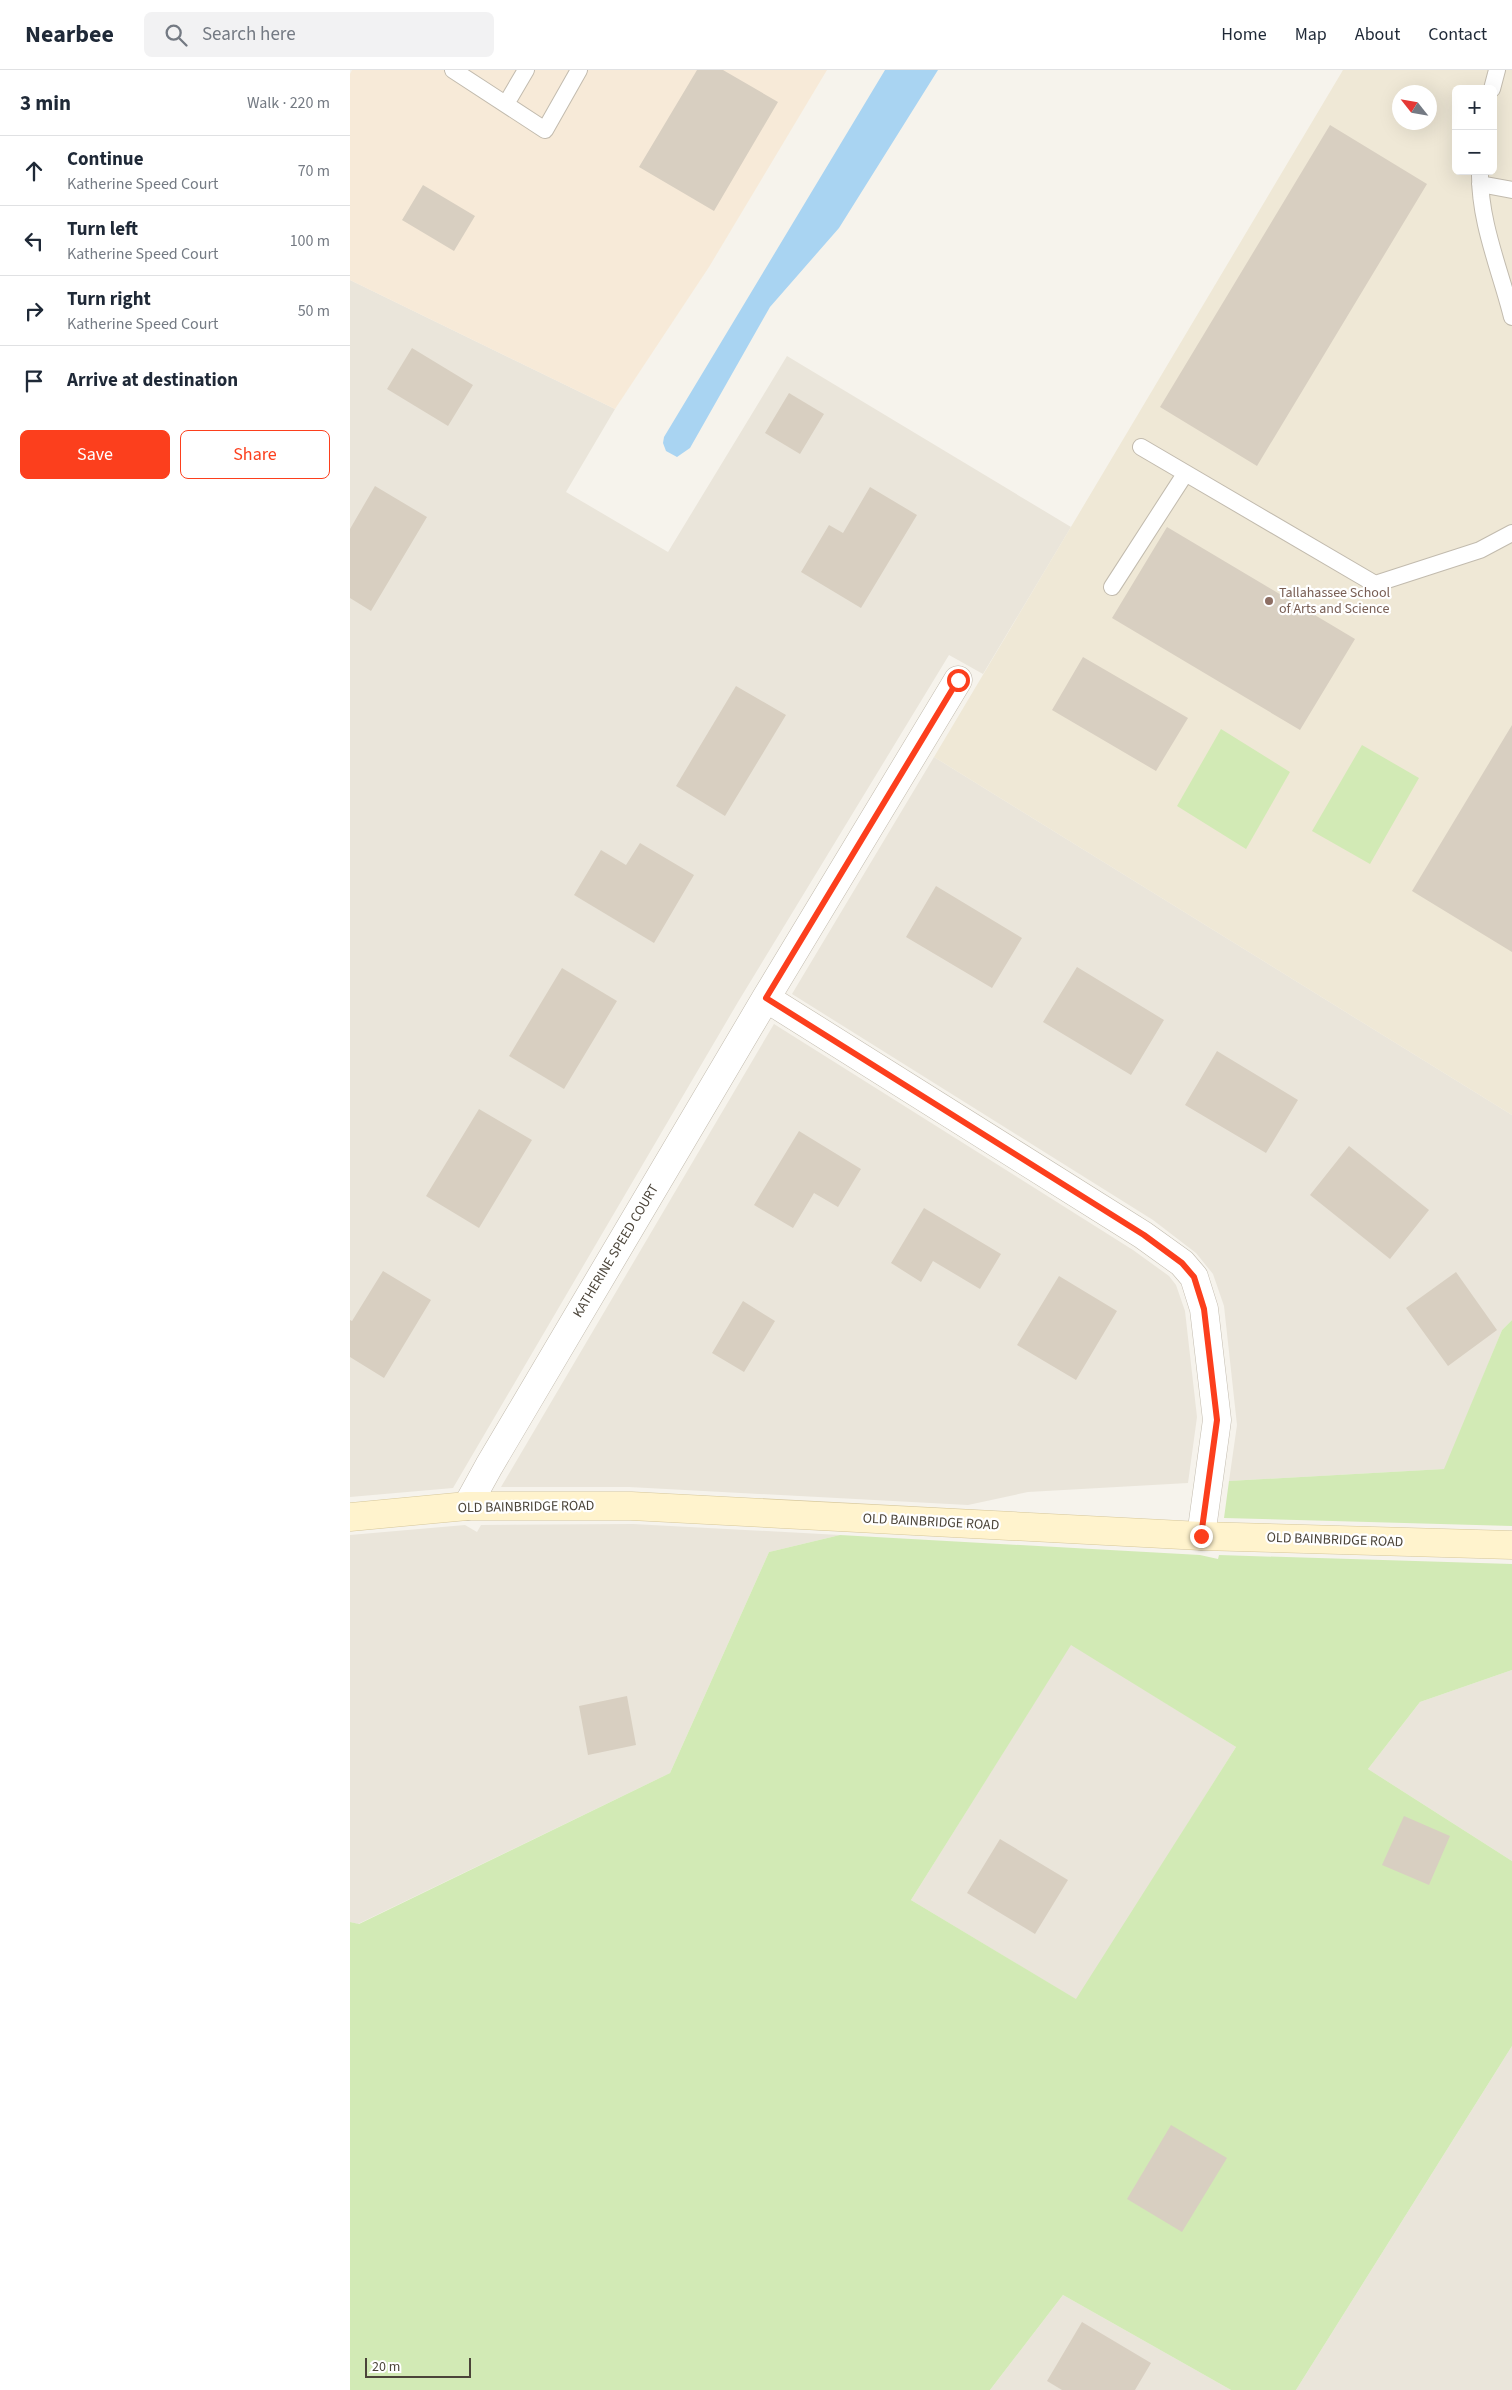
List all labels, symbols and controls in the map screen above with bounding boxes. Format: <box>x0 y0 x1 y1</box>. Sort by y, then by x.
search box <box>144 12 494 57</box>
text: Nearbee <box>25 17 114 52</box>
icon: search <box>162 21 190 49</box>
text: Search here <box>202 21 296 48</box>
text: Home <box>1221 22 1267 47</box>
text: Map <box>1295 22 1327 47</box>
text: About <box>1355 22 1400 47</box>
text: Contact <box>1428 22 1487 47</box>
north arrow <box>1392 85 1437 130</box>
map controls <box>1452 85 1497 175</box>
button: + <box>1452 85 1497 130</box>
text: 3 min <box>20 88 71 118</box>
text: Walk · 220 m <box>247 92 330 114</box>
button: − <box>1452 130 1497 175</box>
text: Continue <box>67 146 144 173</box>
icon: ahead <box>20 157 48 185</box>
text: 70 m <box>298 160 330 182</box>
text: Katherine Speed Court <box>67 173 218 195</box>
text: Turn left <box>67 216 138 243</box>
icon: left <box>20 227 48 255</box>
text: 100 m <box>290 230 330 252</box>
text: Katherine Speed Court <box>67 243 218 265</box>
text: Turn right <box>67 286 151 313</box>
icon: right <box>20 297 48 325</box>
text: 50 m <box>298 300 330 322</box>
text: Katherine Speed Court <box>67 313 218 335</box>
icon: arrive <box>20 367 48 395</box>
text: Arrive at destination <box>67 367 238 394</box>
button: Save <box>20 430 170 479</box>
button: Share <box>180 430 330 479</box>
place label: Tallahassee School of Arts and Science <box>1279 583 1390 619</box>
marker: Tallahassee School of Arts and Science <box>1263 595 1275 607</box>
route start <box>947 669 970 692</box>
street label: KATHERINE SPEED COURT <box>568 1180 664 1321</box>
street label: OLD BAINBRIDGE ROAD <box>457 1496 595 1518</box>
street label: OLD BAINBRIDGE ROAD <box>862 1508 1000 1536</box>
route end <box>1190 1525 1213 1548</box>
street label: OLD BAINBRIDGE ROAD <box>1266 1528 1404 1552</box>
scale bar <box>365 2355 471 2378</box>
text: 20 m <box>372 2357 400 2377</box>

